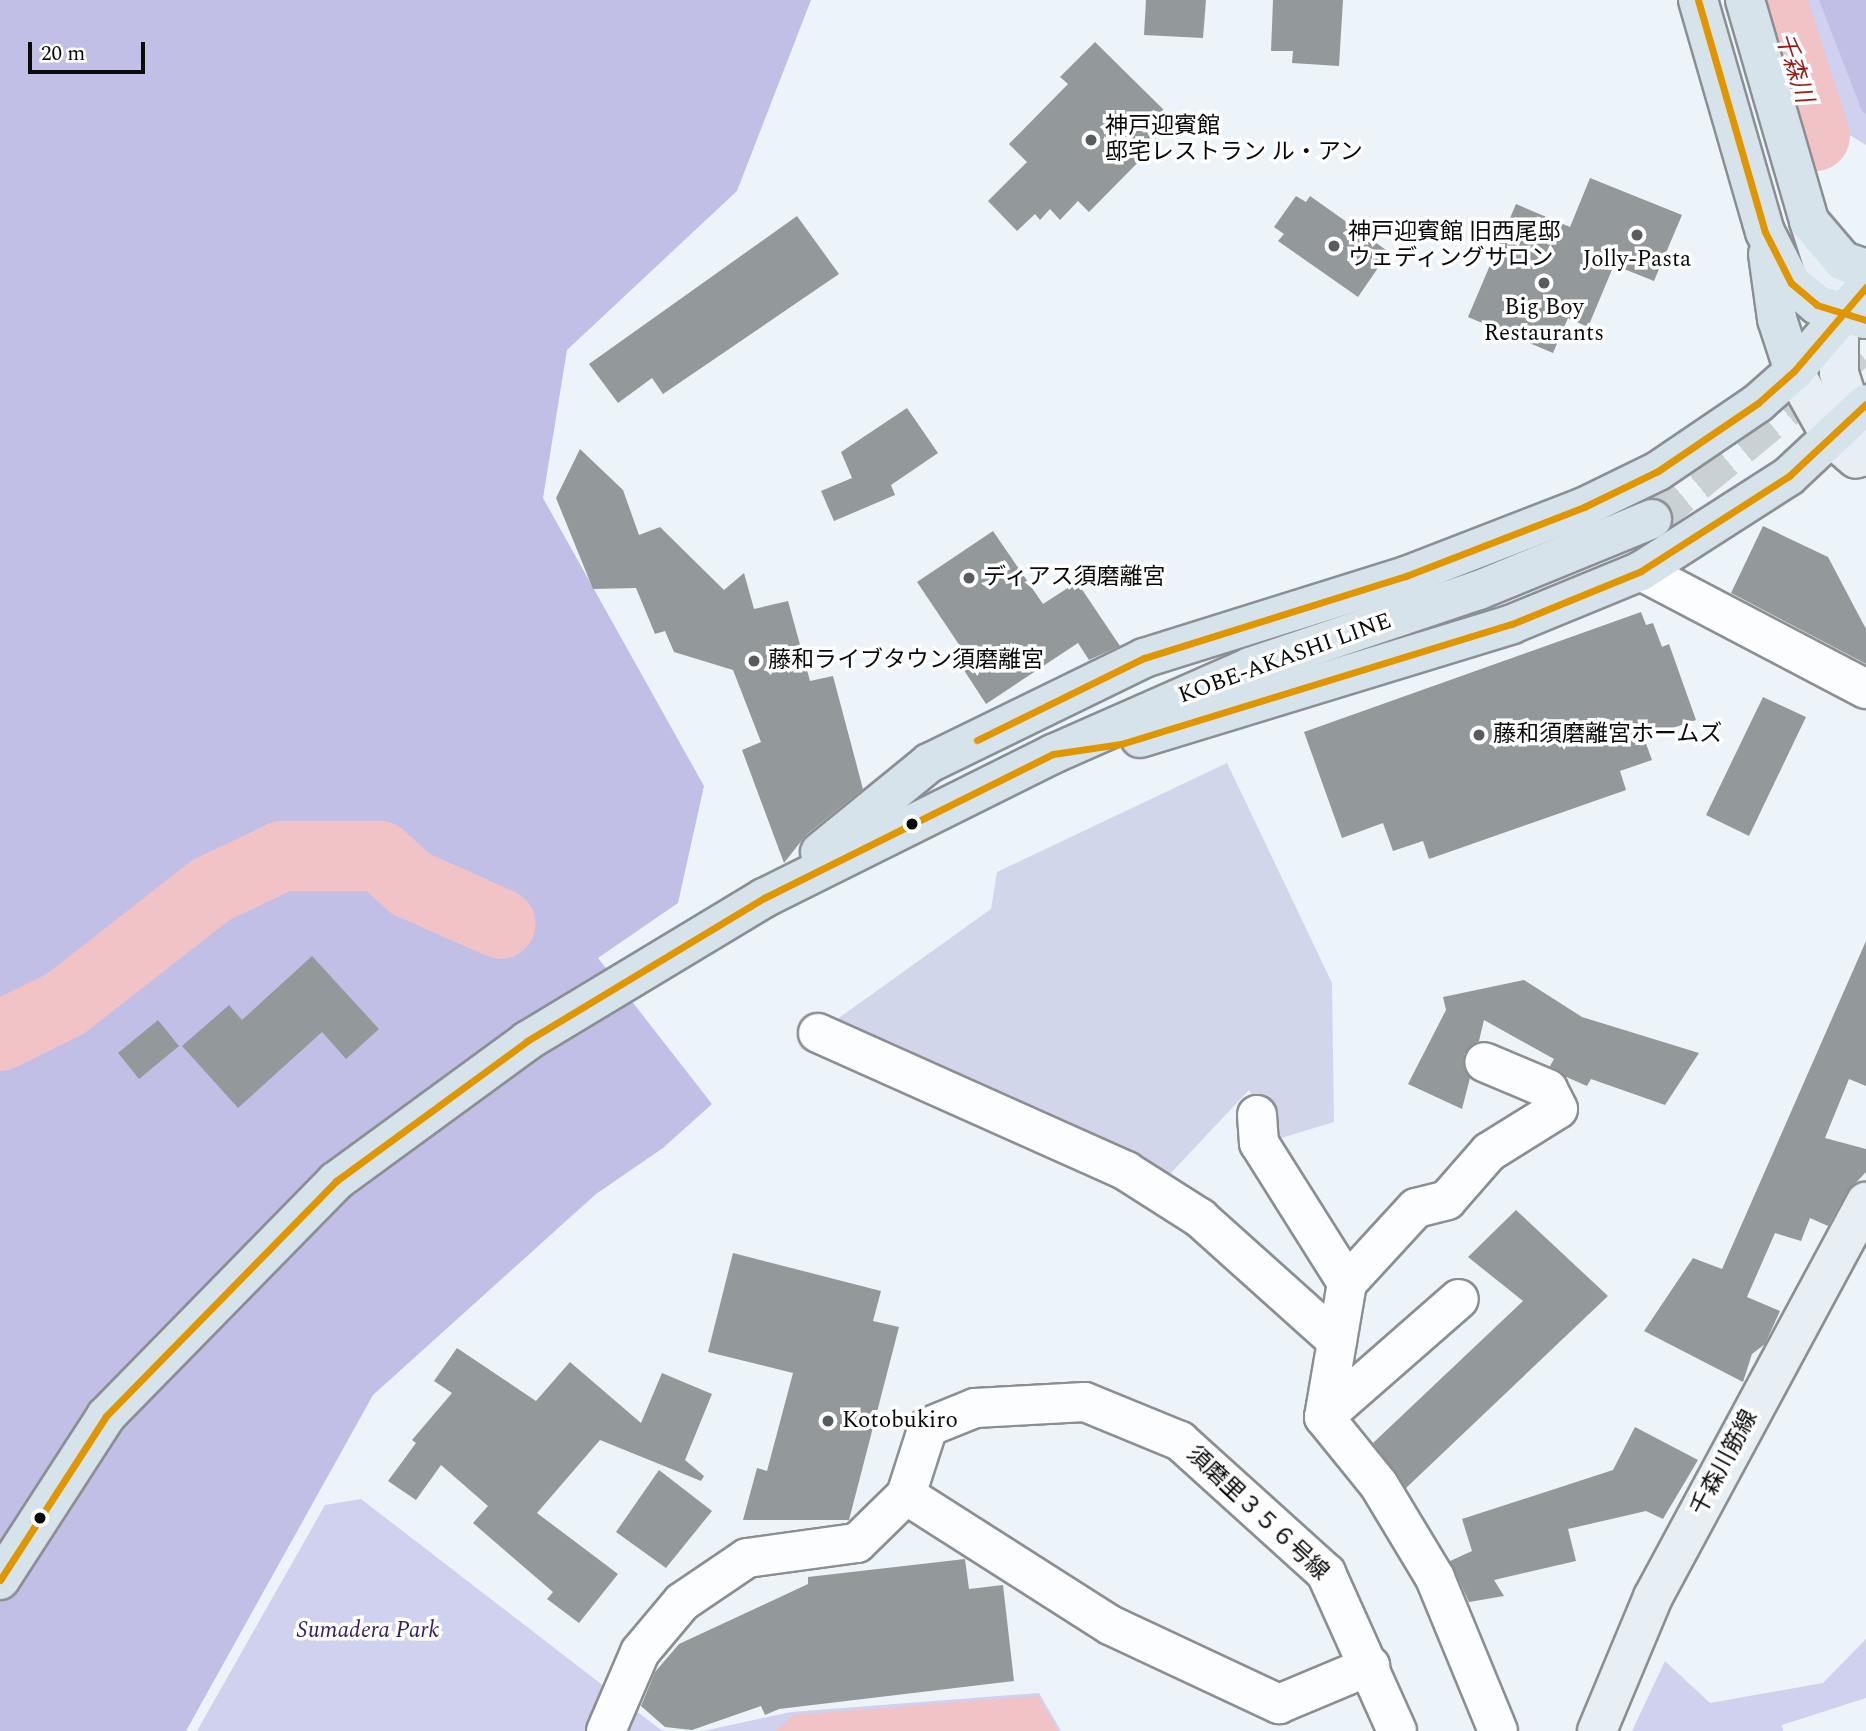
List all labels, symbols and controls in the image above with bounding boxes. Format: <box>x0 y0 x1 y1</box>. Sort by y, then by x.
scale bar <box>32 28 149 72</box>
water label: 千森川 <box>1768 29 1818 107</box>
text: 20 m <box>41 38 85 70</box>
place label: 神戸迎賓館 邸宅レストラン ル・アン <box>1105 113 1364 167</box>
marker: 神戸迎賓館 邸宅レストラン ル・アン <box>1083 132 1099 148</box>
place label: 神戸迎賓館 旧西尾邸 ウェディングサロン <box>1348 219 1561 273</box>
marker: Jolly-Pasta <box>1629 227 1645 243</box>
marker: 神戸迎賓館 旧西尾邸 ウェディングサロン <box>1326 238 1342 254</box>
place label: Jolly-Pasta <box>1583 246 1691 274</box>
marker: Big Boy Restaurants <box>1536 275 1552 291</box>
place label: Big Boy Restaurants <box>1484 294 1604 348</box>
place label: ディアス須磨離宮 <box>983 564 1167 592</box>
marker: ディアス須磨離宮 <box>961 570 977 586</box>
street label: KOBE-AKASHI LINE <box>1175 608 1395 710</box>
place label: 藤和ライブタウン須磨離宮 <box>768 647 1044 675</box>
marker: 藤和ライブタウン須磨離宮 <box>746 653 762 669</box>
place label: 藤和須磨離宮ホームズ <box>1493 721 1723 749</box>
marker: 藤和須磨離宮ホームズ <box>1471 727 1487 743</box>
unlabelled marker <box>905 817 919 831</box>
street label: 千森川筋線 <box>1686 1406 1764 1520</box>
place label: Kotobukiro <box>842 1407 958 1435</box>
marker: Kotobukiro <box>820 1413 836 1429</box>
street label: 須磨里３５６号線 <box>1180 1441 1334 1587</box>
unlabelled marker <box>33 1511 47 1525</box>
park label: Sumadera Park <box>297 1617 439 1645</box>

